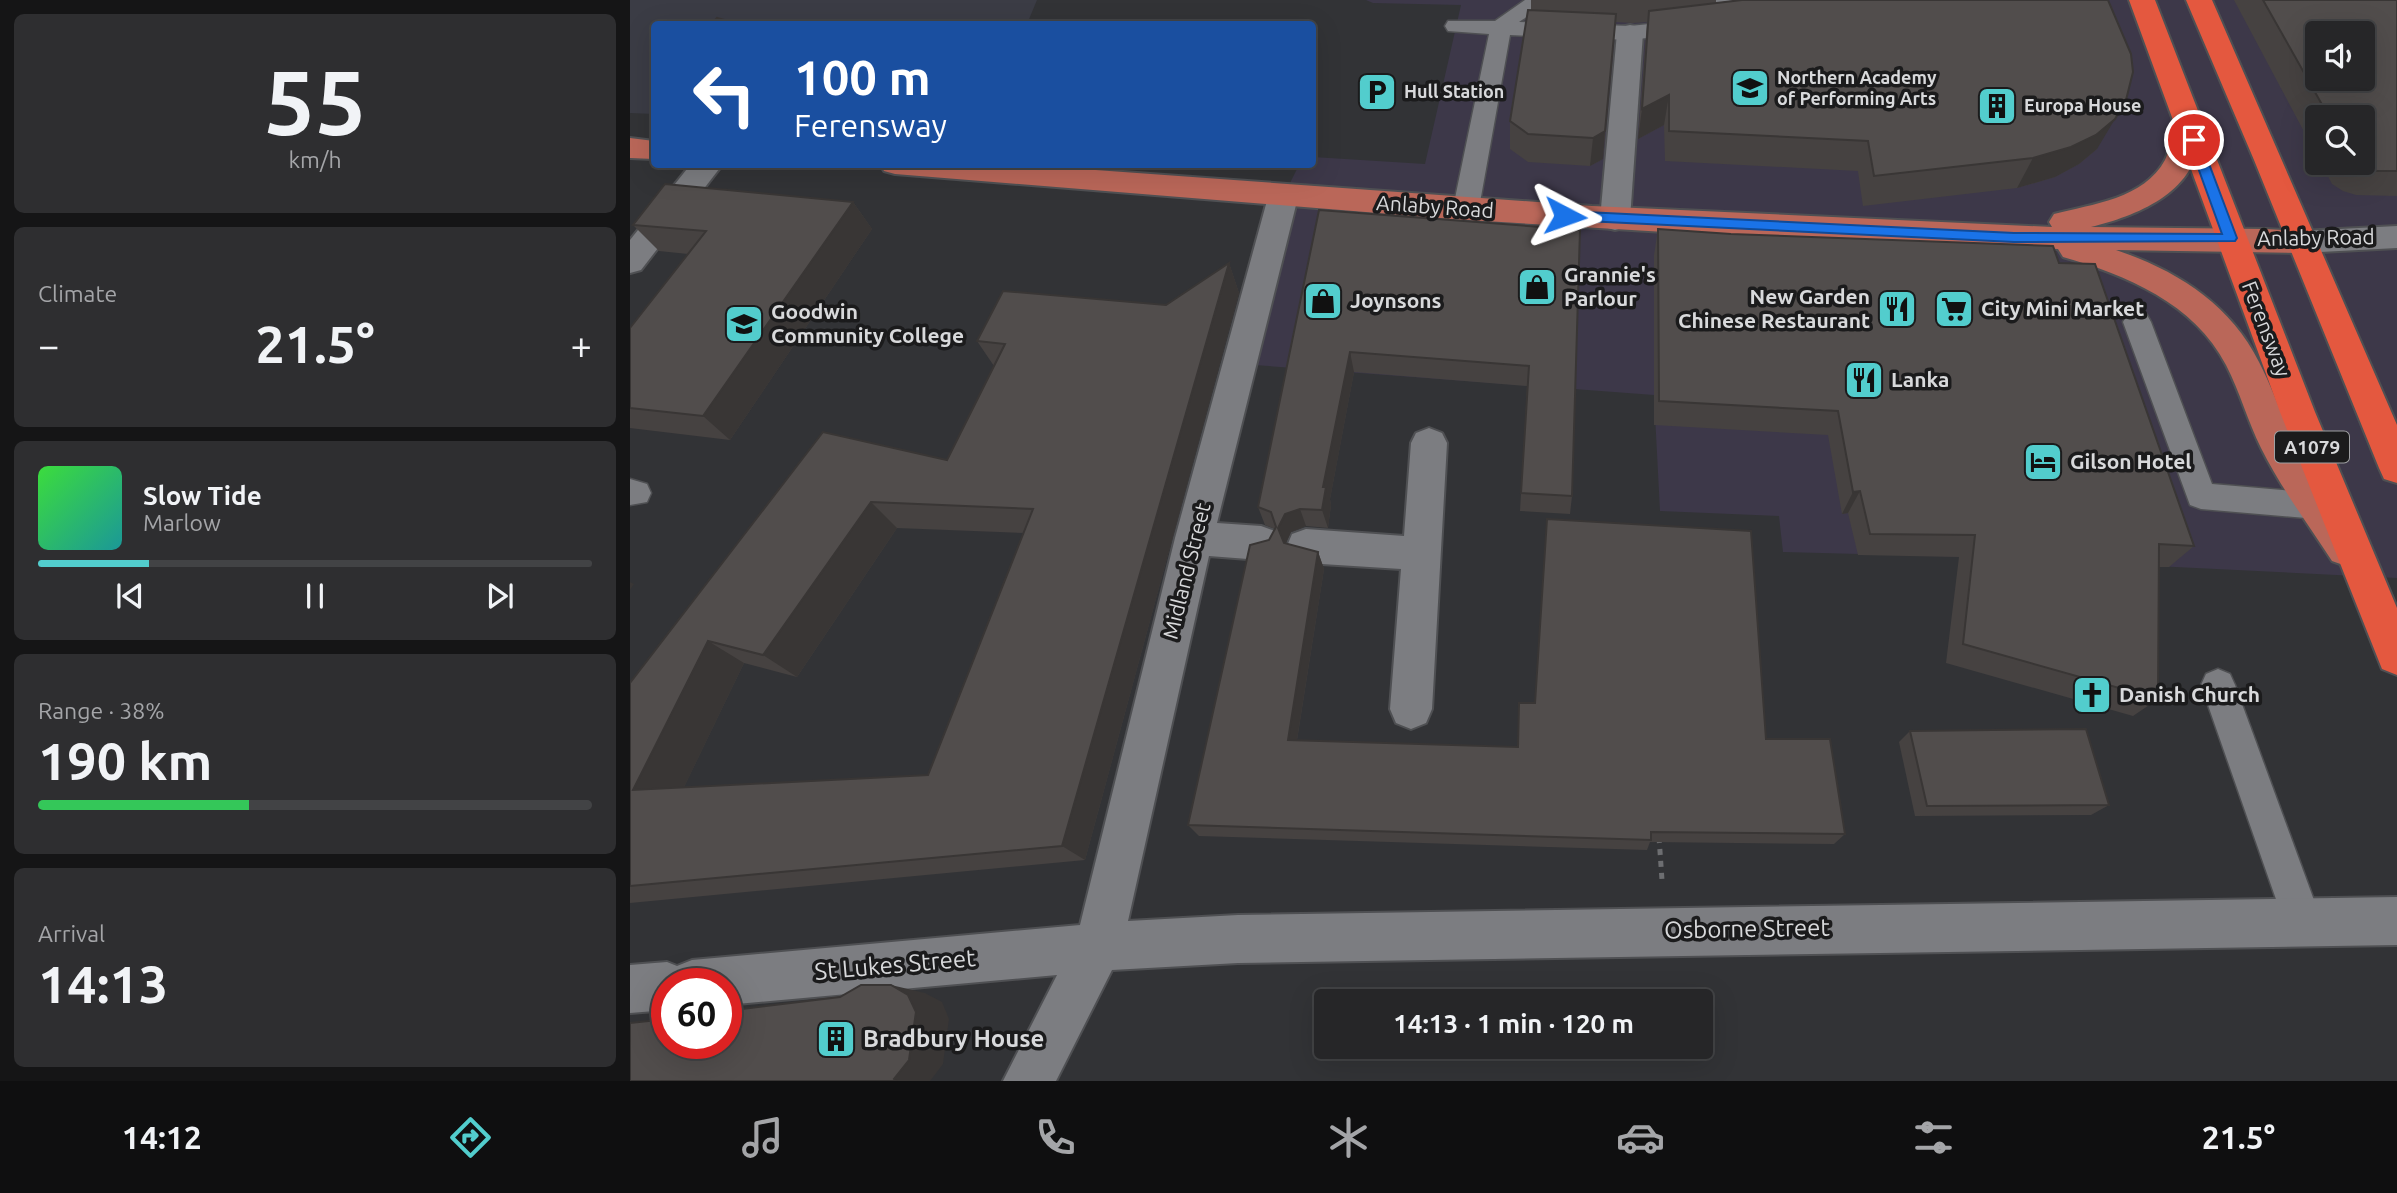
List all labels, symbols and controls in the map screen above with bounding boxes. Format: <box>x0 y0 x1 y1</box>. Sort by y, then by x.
map controls <box>2305 21 2375 175</box>
button: sound <box>2305 21 2375 91</box>
icon: left <box>679 49 770 140</box>
text: 100 m <box>794 49 931 104</box>
text: 55 <box>264 50 366 152</box>
school or university icon: Northern Academy of Performing Arts <box>1729 67 1771 109</box>
place label: Northern Academy of Performing Arts <box>1777 67 1937 108</box>
parking icon: Hull Station <box>1356 71 1398 113</box>
place label: Hull Station <box>1404 81 1504 101</box>
building icon: Europa House <box>1976 85 2018 127</box>
place label: Europa House <box>2024 95 2141 115</box>
button: search <box>2305 105 2375 175</box>
text: Ferensway <box>794 107 947 143</box>
pin <box>2164 110 2224 170</box>
icon: arrive <box>2175 121 2213 159</box>
text: km/h <box>288 147 342 172</box>
position arrow <box>1528 179 1602 253</box>
street label: Anlaby Road <box>1376 190 1495 222</box>
street label: Anlaby Road <box>2257 224 2375 250</box>
place label: Grannie's Parlour <box>1564 262 1656 310</box>
shop icon: Grannie's Parlour <box>1516 266 1558 308</box>
street label: Ferensway <box>2238 277 2296 380</box>
shop icon: Joynsons <box>1302 280 1344 322</box>
text: Climate <box>38 281 117 306</box>
place label: New Garden Chinese Restaurant <box>1678 284 1870 332</box>
place label: Joynsons <box>1350 288 1442 312</box>
restaurant icon: New Garden Chinese Restaurant <box>1876 288 1918 330</box>
supermarket icon: City Mini Market <box>1933 288 1975 330</box>
place label: City Mini Market <box>1981 296 2144 320</box>
place label: Goodwin Community College <box>771 299 964 347</box>
school or university icon: Goodwin Community College <box>723 303 765 345</box>
text: 21.5° <box>255 315 375 373</box>
text: − <box>38 324 59 366</box>
text: + <box>571 324 592 366</box>
restaurant icon: Lanka <box>1843 359 1885 401</box>
place label: Lanka <box>1891 367 1949 391</box>
road number: A1079 <box>2275 432 2349 462</box>
hotel icon: Gilson Hotel <box>2022 441 2064 483</box>
place label: Gilson Hotel <box>2070 449 2192 473</box>
text: Slow Tide <box>143 481 262 510</box>
street label: Midland Street <box>1157 500 1215 641</box>
text: Marlow <box>143 510 221 535</box>
icon: previous <box>111 577 149 615</box>
icon: pause <box>296 577 334 615</box>
icon: next <box>481 577 519 615</box>
church icon: Danish Church <box>2071 674 2113 716</box>
place label: Danish Church <box>2119 682 2260 706</box>
text: Range · 38% <box>38 698 165 723</box>
text: 190 km <box>38 732 212 790</box>
street label: Osborne Street <box>1664 914 1831 943</box>
text: Arrival <box>38 921 105 946</box>
street label: St Lukes Street <box>813 944 977 985</box>
text: 14:13 <box>38 955 168 1013</box>
speed limit sign: 60 <box>651 968 742 1059</box>
text: 14:13 · 1 min · 120 m <box>1393 1009 1634 1038</box>
building icon: Bradbury House <box>815 1018 857 1060</box>
place label: Bradbury House <box>863 1025 1044 1052</box>
icon: directions <box>446 1113 495 1162</box>
icon: music <box>738 1113 787 1162</box>
icon: phone <box>1031 1113 1080 1162</box>
icon: climate <box>1324 1113 1373 1162</box>
icon: car <box>1616 1113 1665 1162</box>
icon: filters <box>1909 1113 1958 1162</box>
text: 14:12 <box>122 1119 202 1155</box>
text: 21.5° <box>2202 1119 2275 1155</box>

